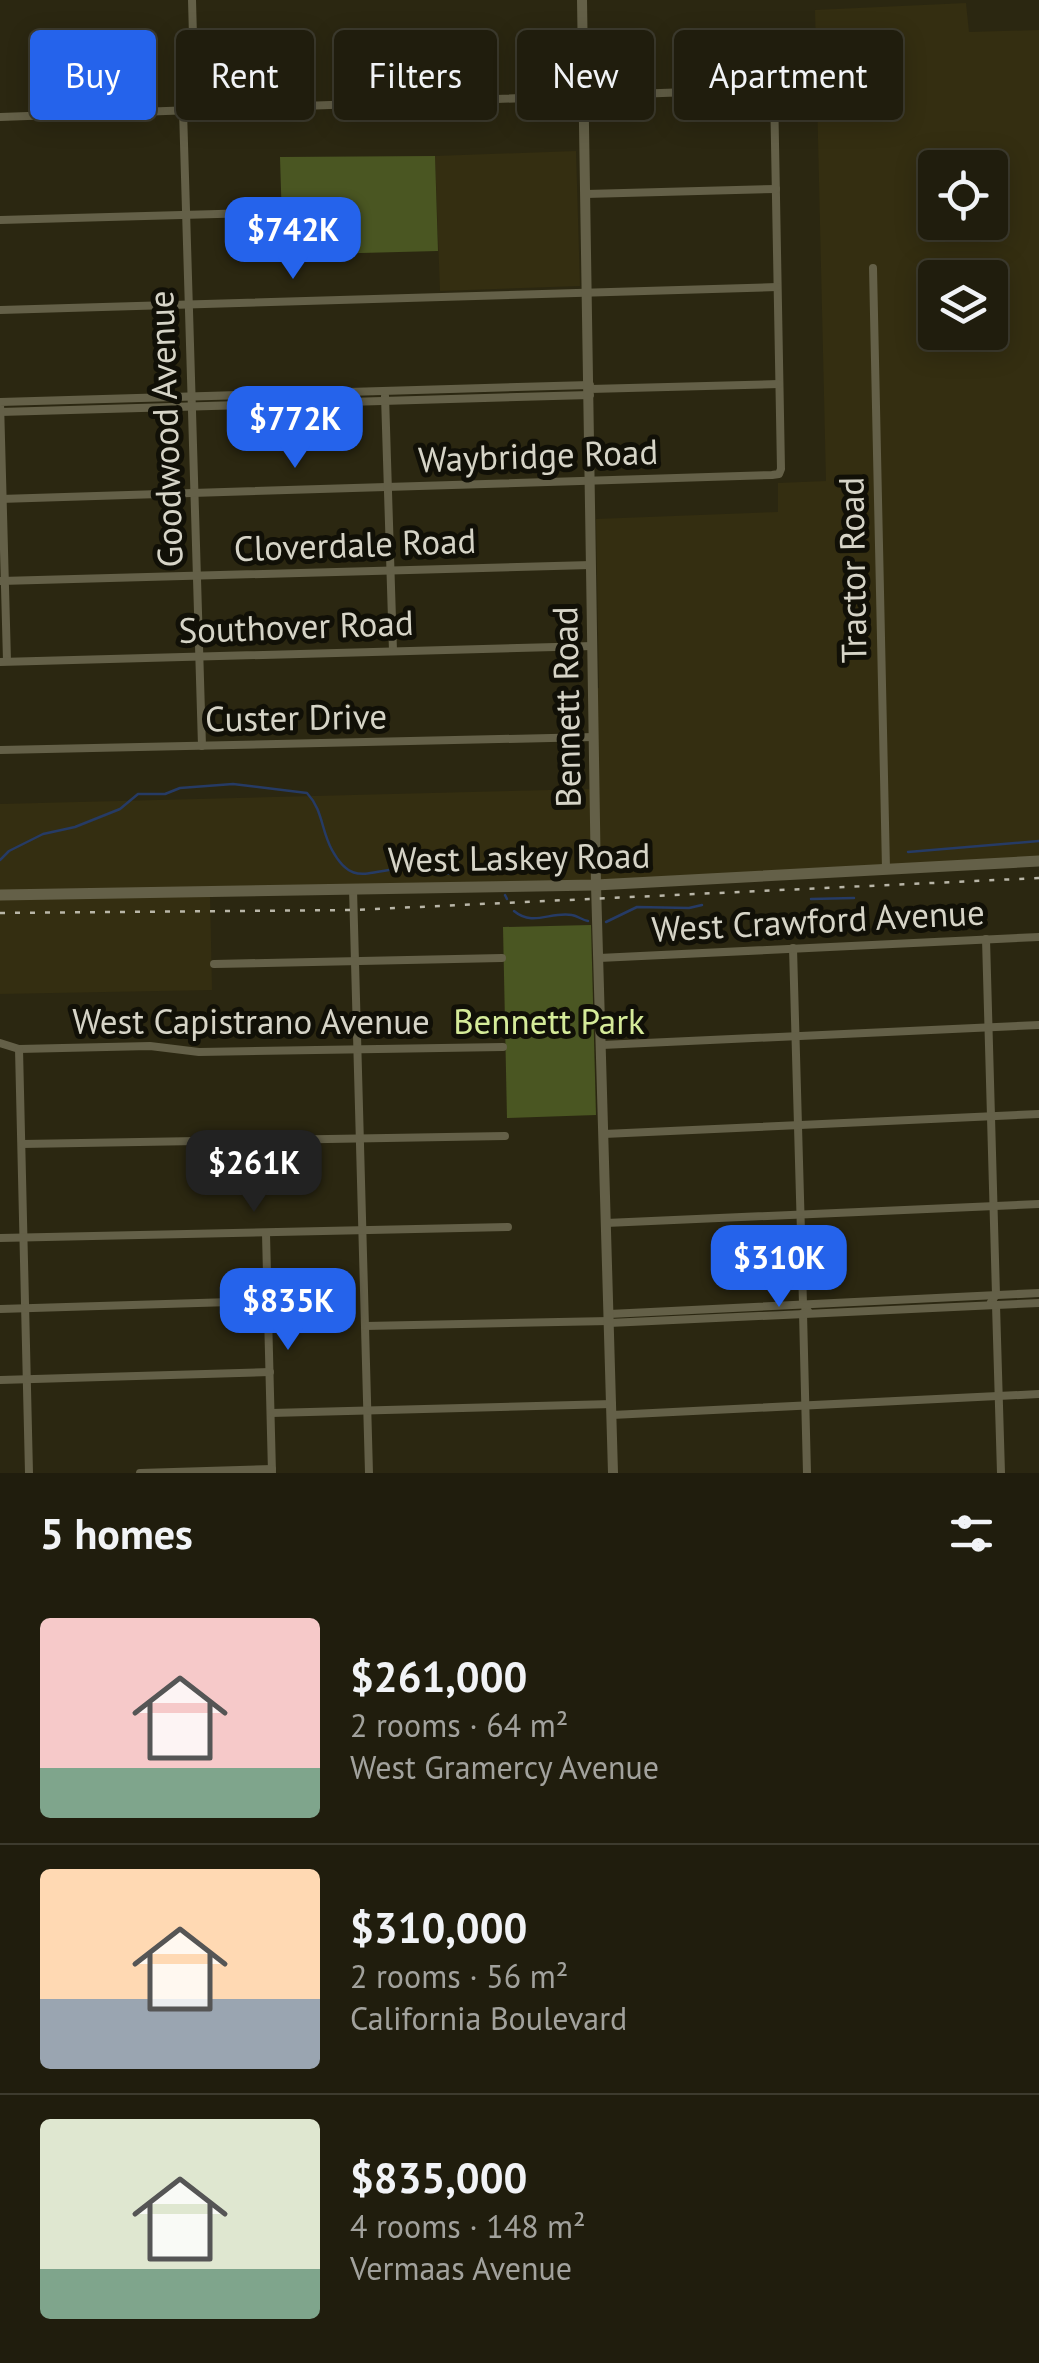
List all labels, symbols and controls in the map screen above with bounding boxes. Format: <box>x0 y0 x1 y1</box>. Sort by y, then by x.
chip: Buy <box>30 30 156 120</box>
chip: Rent <box>176 30 314 120</box>
chip: Filters <box>334 30 497 120</box>
chip: New <box>517 30 654 120</box>
chip: Apartment <box>674 30 903 120</box>
map controls <box>918 150 1008 350</box>
button: locate <box>918 150 1008 240</box>
pin: $742K <box>223 197 363 282</box>
text: $742K <box>247 208 339 250</box>
button: layers <box>918 260 1008 350</box>
street label: Goodwood Avenue <box>137 290 193 568</box>
pin: $772K <box>225 386 365 471</box>
text: $772K <box>249 397 341 439</box>
street label: Waybridge Road <box>417 428 659 482</box>
street label: Tractor Road <box>827 476 877 664</box>
street label: Cloverdale Road <box>233 517 477 571</box>
street label: Southover Road <box>178 599 414 653</box>
street label: Bennett Road <box>541 606 591 808</box>
street label: Custer Drive <box>205 692 387 742</box>
street label: West Laskey Road <box>387 832 651 882</box>
street label: West Crawford Avenue <box>650 888 986 952</box>
street label: West Capistrano Avenue <box>72 998 430 1044</box>
park label: Bennett Park <box>453 998 645 1044</box>
pin: $261K <box>184 1130 324 1215</box>
text: $261K <box>208 1141 300 1183</box>
pin: $310K <box>709 1225 849 1310</box>
text: $310K <box>733 1236 825 1278</box>
pin: $835K <box>218 1268 358 1353</box>
text: $835K <box>242 1279 334 1321</box>
text: 5 homes <box>40 1506 193 1561</box>
icon: filters <box>944 1506 999 1561</box>
text: $261,000 <box>350 1649 527 1704</box>
icon: home <box>120 1658 240 1778</box>
text: 2 rooms · 64 m² <box>350 1704 568 1746</box>
text: West Gramercy Avenue <box>350 1746 659 1788</box>
text: $310,000 <box>350 1900 527 1955</box>
icon: home <box>120 1909 240 2029</box>
text: 2 rooms · 56 m² <box>350 1955 568 1997</box>
text: California Boulevard <box>350 1997 627 2039</box>
text: $835,000 <box>350 2150 527 2205</box>
icon: home <box>120 2159 240 2279</box>
text: 4 rooms · 148 m² <box>350 2205 586 2247</box>
text: Vermaas Avenue <box>350 2247 572 2289</box>

